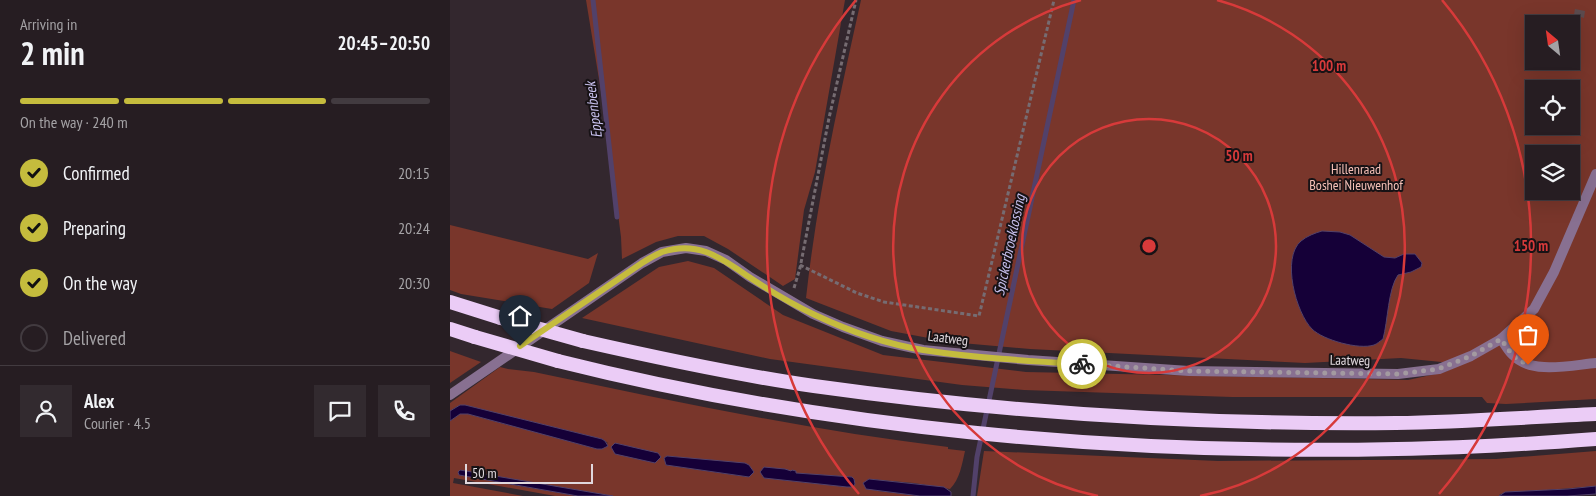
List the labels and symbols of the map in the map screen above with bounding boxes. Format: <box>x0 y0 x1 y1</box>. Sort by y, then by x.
north arrow <box>1525 15 1580 70</box>
text: 100 m <box>1312 56 1346 75</box>
water label: Eppenbeek <box>580 78 606 139</box>
text: 50 m <box>1225 146 1253 165</box>
park label: Hillenraad Boshei Nieuwenhof <box>1309 160 1403 194</box>
water label: Spickerbroeklossing <box>989 191 1029 297</box>
text: 150 m <box>1514 236 1548 255</box>
centre of rings <box>1140 237 1158 255</box>
pin <box>499 295 541 346</box>
pin <box>1507 314 1549 365</box>
street label: Laatweg <box>927 327 969 349</box>
courier <box>1057 339 1107 389</box>
street label: Laatweg <box>1330 351 1370 369</box>
scale bar <box>465 461 592 484</box>

